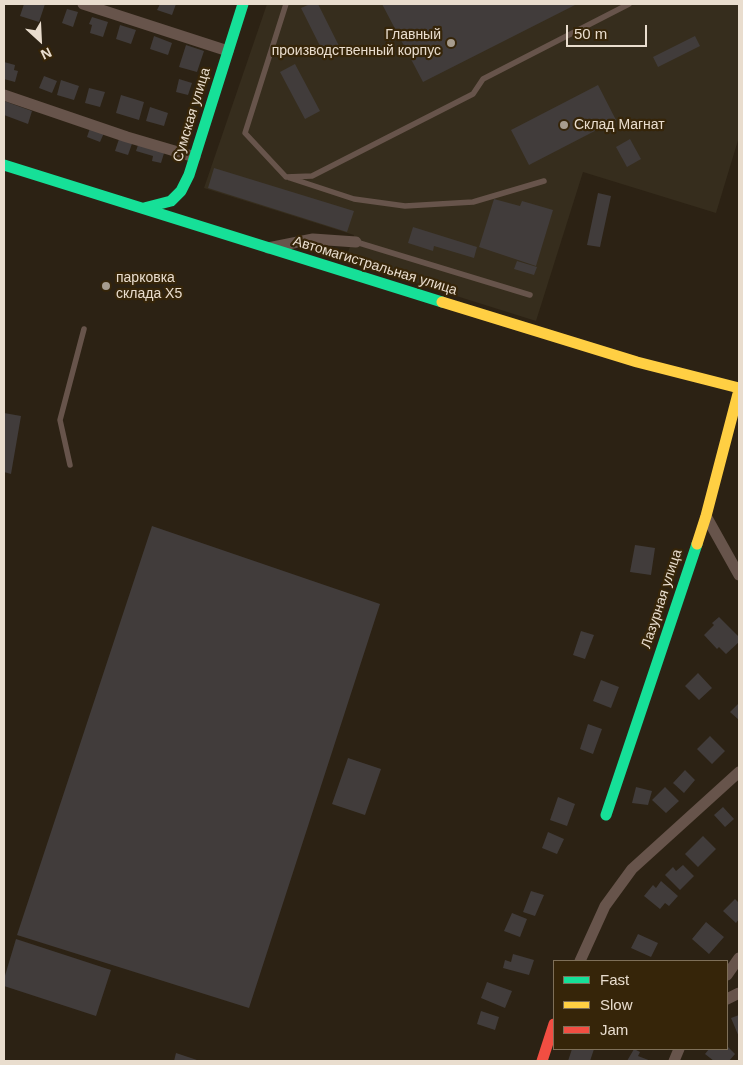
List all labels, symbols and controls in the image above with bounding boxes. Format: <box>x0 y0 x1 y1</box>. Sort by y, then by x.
north arrow <box>15 15 65 65</box>
scale bar <box>568 15 649 47</box>
text: 50 m <box>574 25 607 42</box>
place label: Главный производственный корпус <box>272 27 441 59</box>
marker: Главный производственный корпус <box>445 37 457 49</box>
text: N <box>38 44 54 63</box>
street label: Сумская улица <box>170 66 214 164</box>
place label: Склад Магнат <box>574 117 665 133</box>
marker: Склад Магнат <box>558 119 570 131</box>
street label: Автомагистральная улица <box>291 233 459 299</box>
place label: парковка склада X5 <box>116 270 182 302</box>
marker: парковка склада X5 <box>100 280 112 292</box>
street label: Лазурная улица <box>638 547 686 651</box>
legend <box>553 960 728 1050</box>
text: Fast <box>600 971 629 988</box>
text: Slow <box>600 996 633 1013</box>
text: Jam <box>600 1021 628 1038</box>

